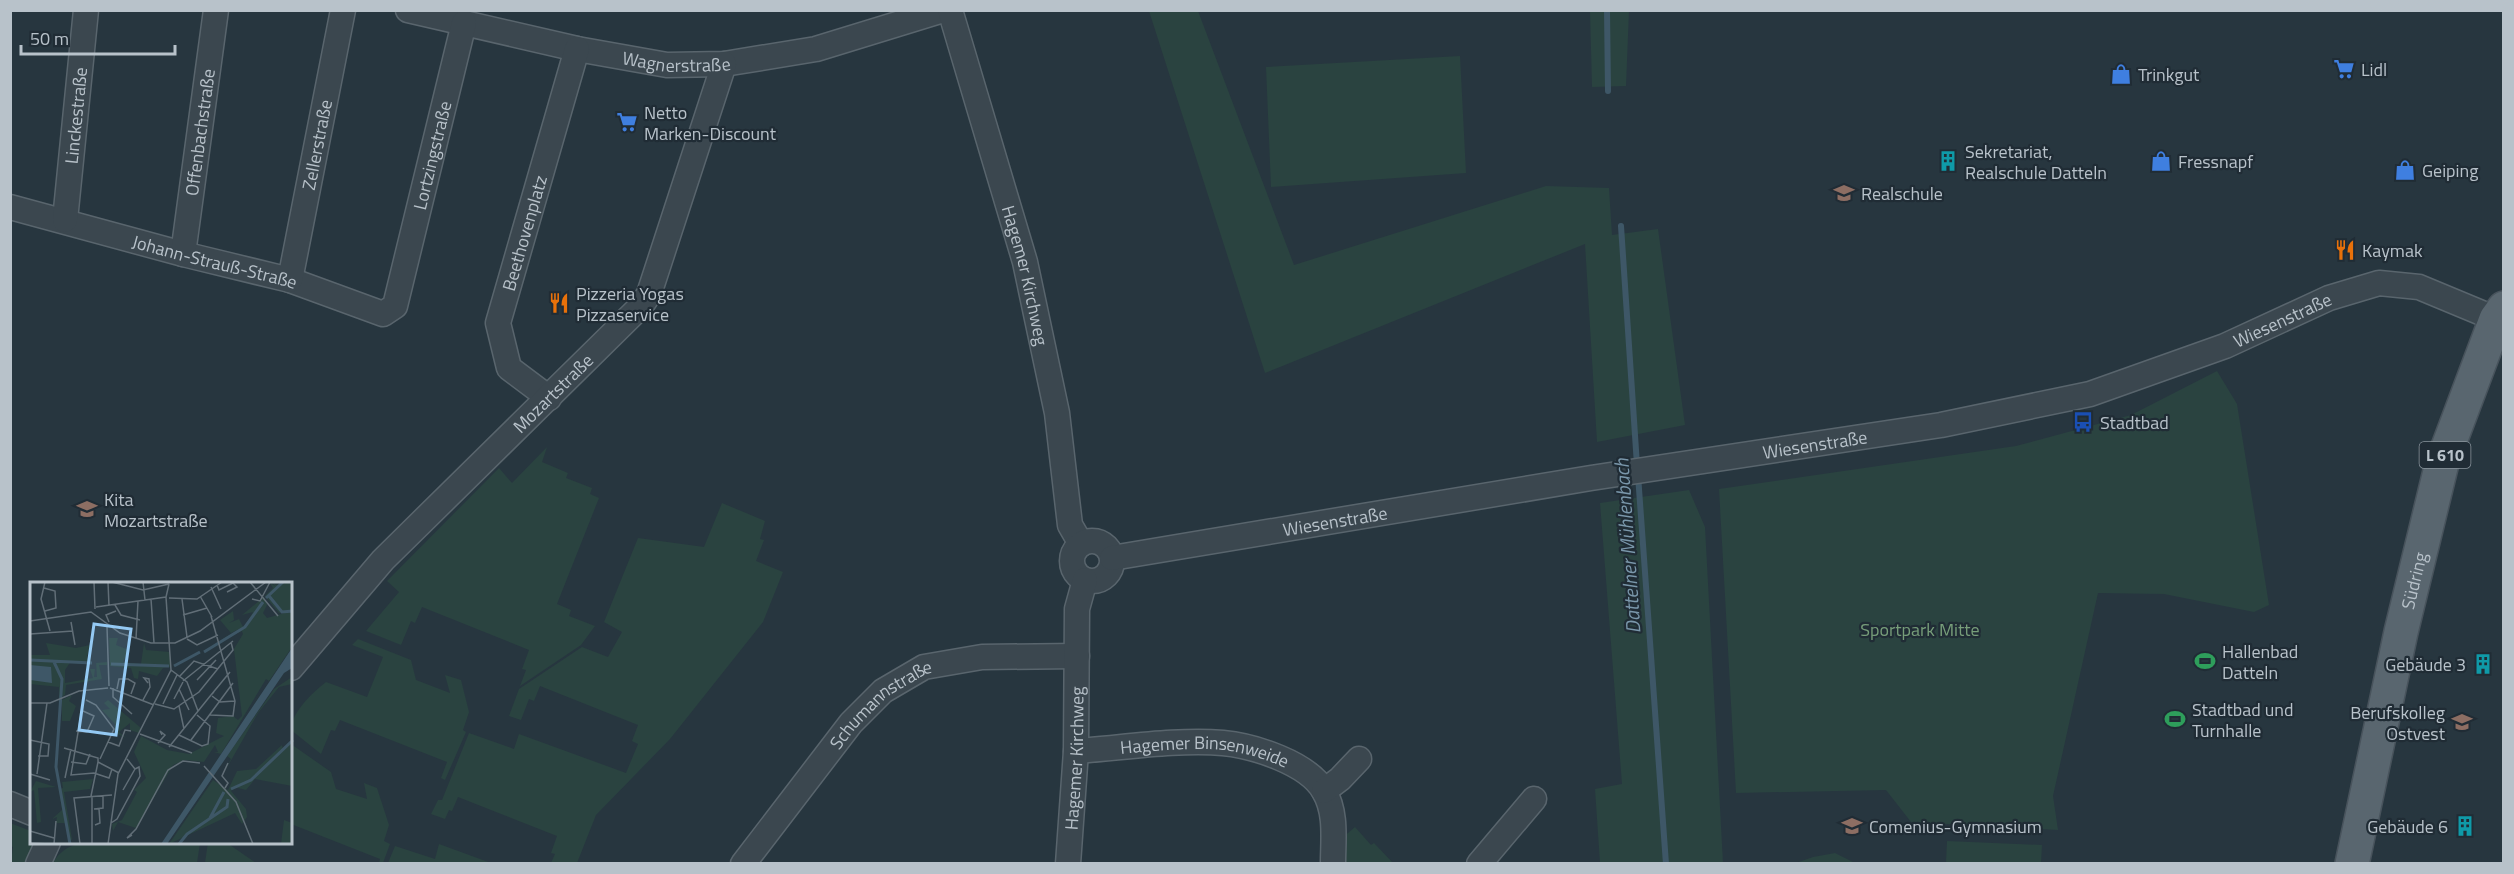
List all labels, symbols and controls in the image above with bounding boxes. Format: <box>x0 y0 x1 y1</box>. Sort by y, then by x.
scale bar <box>21 18 176 56</box>
text: 50 m <box>30 25 69 52</box>
street label: Wagnerstraße <box>620 44 732 79</box>
place label: Lidl <box>2361 56 2387 83</box>
supermarket icon: Lidl <box>2332 57 2356 81</box>
place label: Trinkgut <box>2138 61 2200 88</box>
shop icon: Trinkgut <box>2109 62 2133 86</box>
street label: Linckestraße <box>57 66 94 165</box>
street label: Offenbachstraße <box>178 67 221 197</box>
street label: Zellerstraße <box>295 97 339 192</box>
street label: Lortzingstraße <box>405 98 458 212</box>
place label: Netto Marken-Discount <box>644 99 777 147</box>
supermarket icon: Netto Marken-Discount <box>615 110 639 134</box>
place label: Sekretariat, Realschule Datteln <box>1965 138 2107 186</box>
place label: Fressnapf <box>2178 148 2253 175</box>
building icon: Sekretariat, Realschule Datteln <box>1936 149 1960 173</box>
shop icon: Fressnapf <box>2149 149 2173 173</box>
place label: Geiping <box>2422 157 2478 184</box>
shop icon: Geiping <box>2393 158 2417 182</box>
street label: Beethovenplatz <box>494 172 553 294</box>
place label: Realschule <box>1861 180 1943 207</box>
school or university icon: Realschule <box>1832 181 1856 205</box>
street label: Hagemer Kirchweg <box>995 202 1056 348</box>
street label: Johann-Strauß-Straße <box>129 227 301 295</box>
place label: Kaymak <box>2362 237 2423 264</box>
restaurant icon: Kaymak <box>2333 238 2357 262</box>
place label: Pizzeria Yogas Pizzaservice <box>576 280 684 328</box>
street label: Wiesenstraße <box>2229 285 2336 354</box>
restaurant icon: Pizzeria Yogas Pizzaservice <box>547 291 571 315</box>
street label: Mozartstraße <box>506 347 599 439</box>
place label: Stadtbad <box>2100 409 2169 436</box>
bus stop icon: Stadtbad <box>2071 410 2095 434</box>
street label: Wiesenstraße <box>1761 423 1869 465</box>
road number: L 610 <box>2420 442 2470 468</box>
water label: Dattelner Mühlenbach <box>1605 456 1649 635</box>
place label: Kita Mozartstraße <box>104 486 208 534</box>
school or university icon: Kita Mozartstraße <box>75 497 99 521</box>
street label: Wiesenstraße <box>1281 499 1389 543</box>
street label: Südring <box>2394 549 2433 612</box>
inset map <box>30 582 292 844</box>
park label: Sportpark Mitte <box>1860 616 1980 643</box>
place label: Hallenbad Datteln <box>2222 638 2298 686</box>
sports icon: Hallenbad Datteln <box>2193 649 2217 673</box>
place label: Gebäude 3 <box>2385 651 2466 678</box>
street label: Schumannstraße <box>822 652 934 755</box>
building icon: Gebäude 3 <box>2471 652 2495 676</box>
street label: Hagemer Kirchweg <box>1057 686 1090 831</box>
place label: Stadtbad und Turnhalle <box>2192 696 2293 744</box>
place label: Berufskolleg Ostvest <box>2350 699 2446 747</box>
sports icon: Stadtbad und Turnhalle <box>2163 707 2187 731</box>
school or university icon: Berufskolleg Ostvest <box>2450 710 2474 734</box>
street label: Hagemer Binsenweide <box>1119 728 1294 774</box>
place label: Comenius-Gymnasium <box>1869 813 2042 840</box>
place label: Gebäude 6 <box>2367 813 2448 840</box>
school or university icon: Comenius-Gymnasium <box>1840 814 1864 838</box>
building icon: Gebäude 6 <box>2453 814 2477 838</box>

